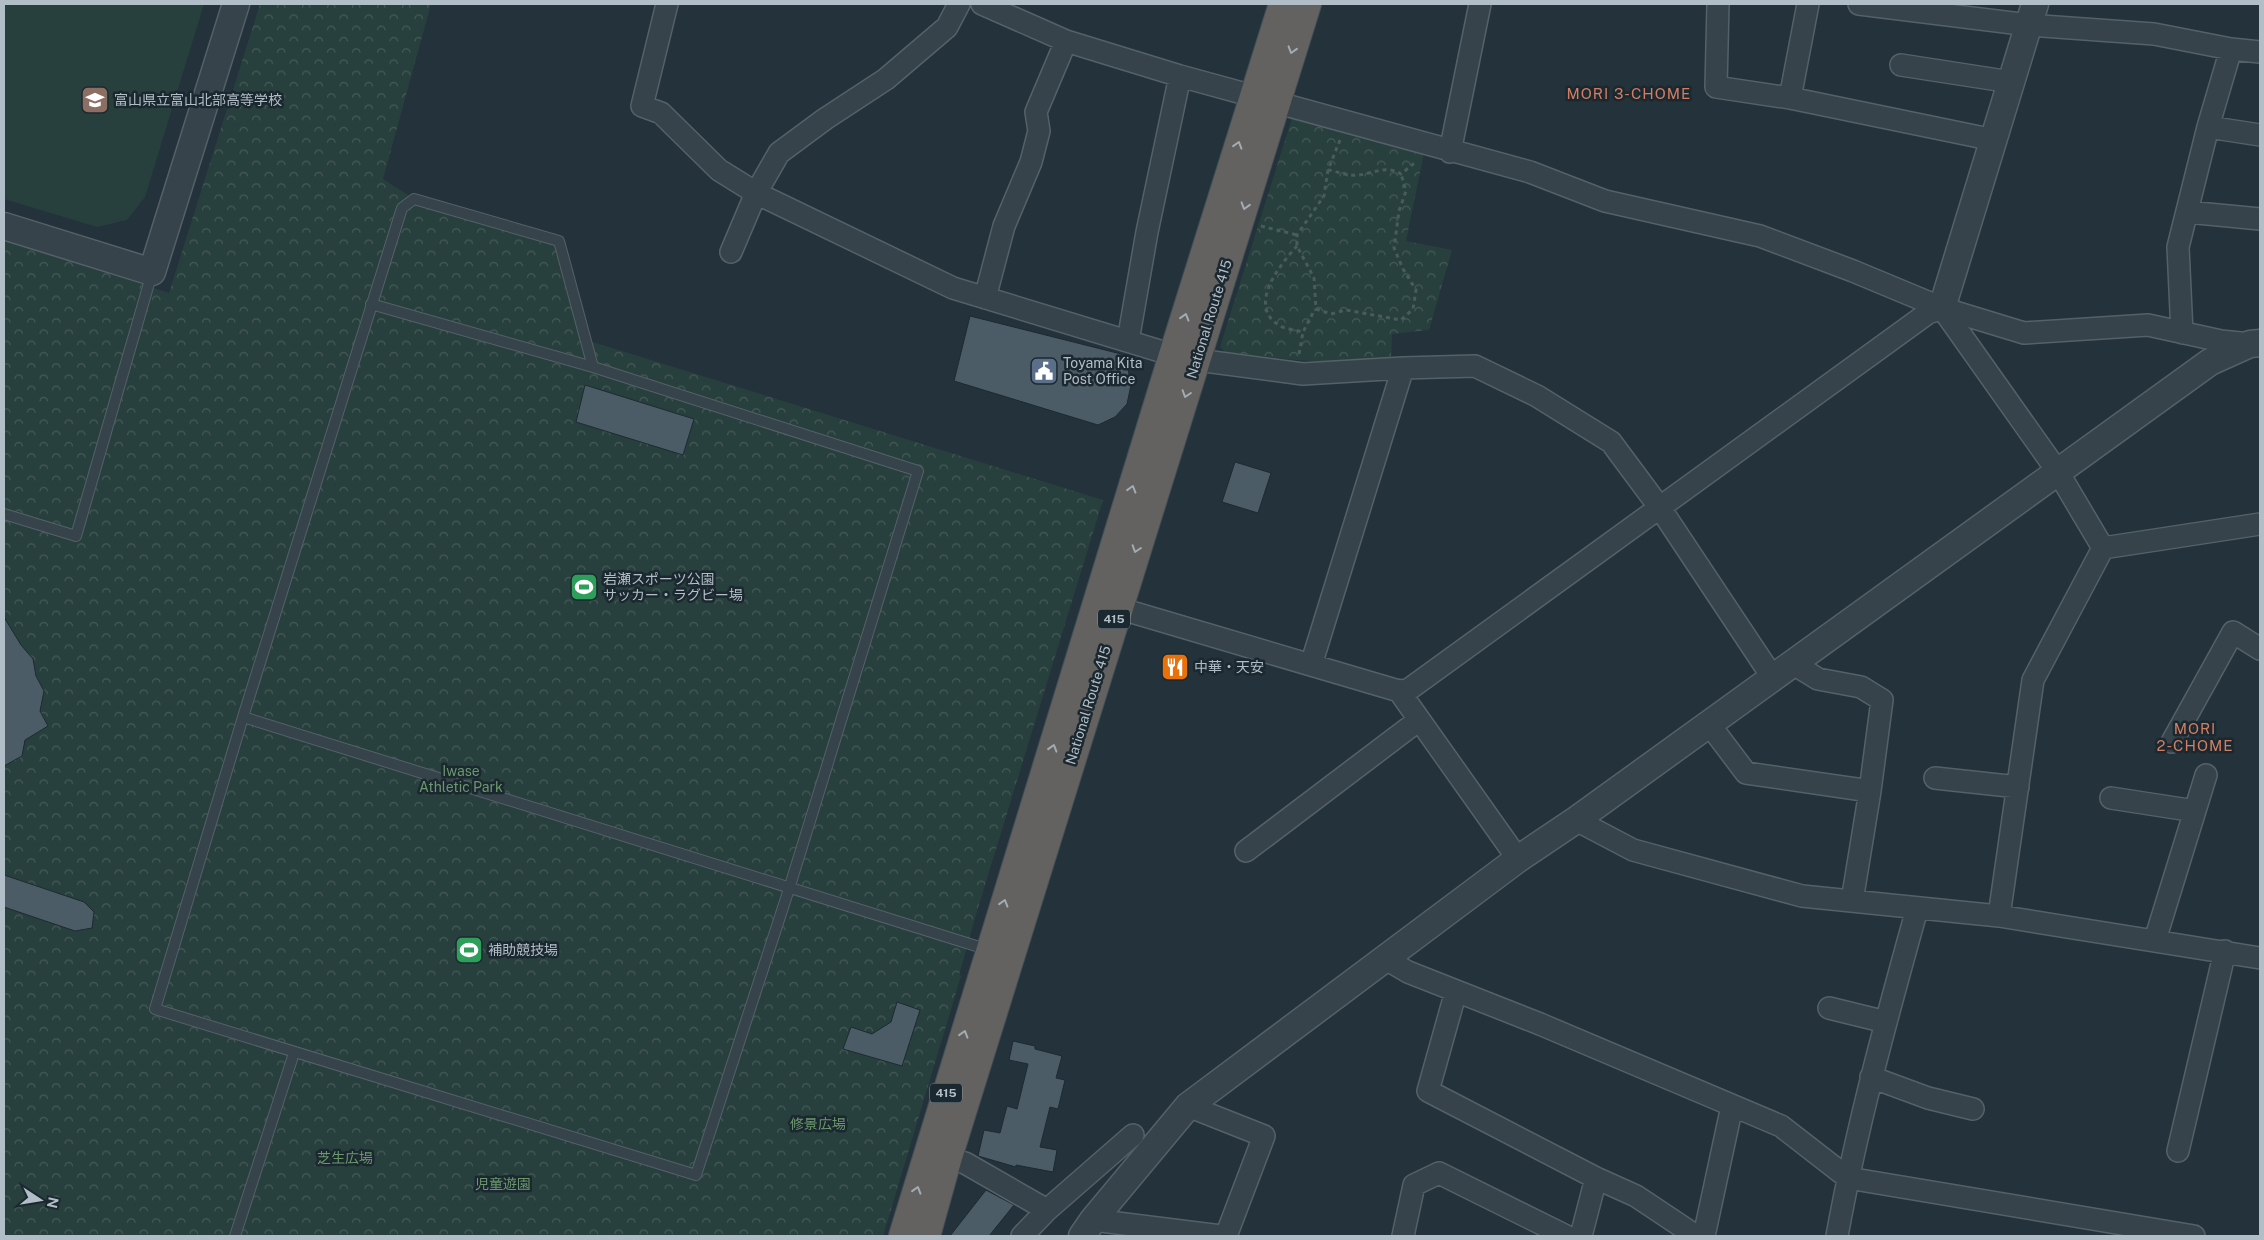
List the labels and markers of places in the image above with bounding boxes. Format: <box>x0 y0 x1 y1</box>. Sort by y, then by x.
school or university icon: 富山県立富山北部高等学校 <box>80 85 110 115</box>
place label: 富山県立富山北部高等学校 <box>114 92 282 108</box>
place label: Toyama Kita Post Office <box>1063 355 1143 387</box>
public building icon: Toyama Kita Post Office <box>1029 356 1059 386</box>
place label: 岩瀬スポーツ公園 サッカー・ラグビー場 <box>603 571 743 603</box>
sports icon: 岩瀬スポーツ公園 サッカー・ラグビー場 <box>569 572 599 602</box>
restaurant icon: 中華・天安 <box>1160 652 1190 682</box>
place label: 中華・天安 <box>1194 659 1264 675</box>
sports icon: 補助競技場 <box>454 935 484 965</box>
place label: 補助競技場 <box>488 942 558 958</box>

